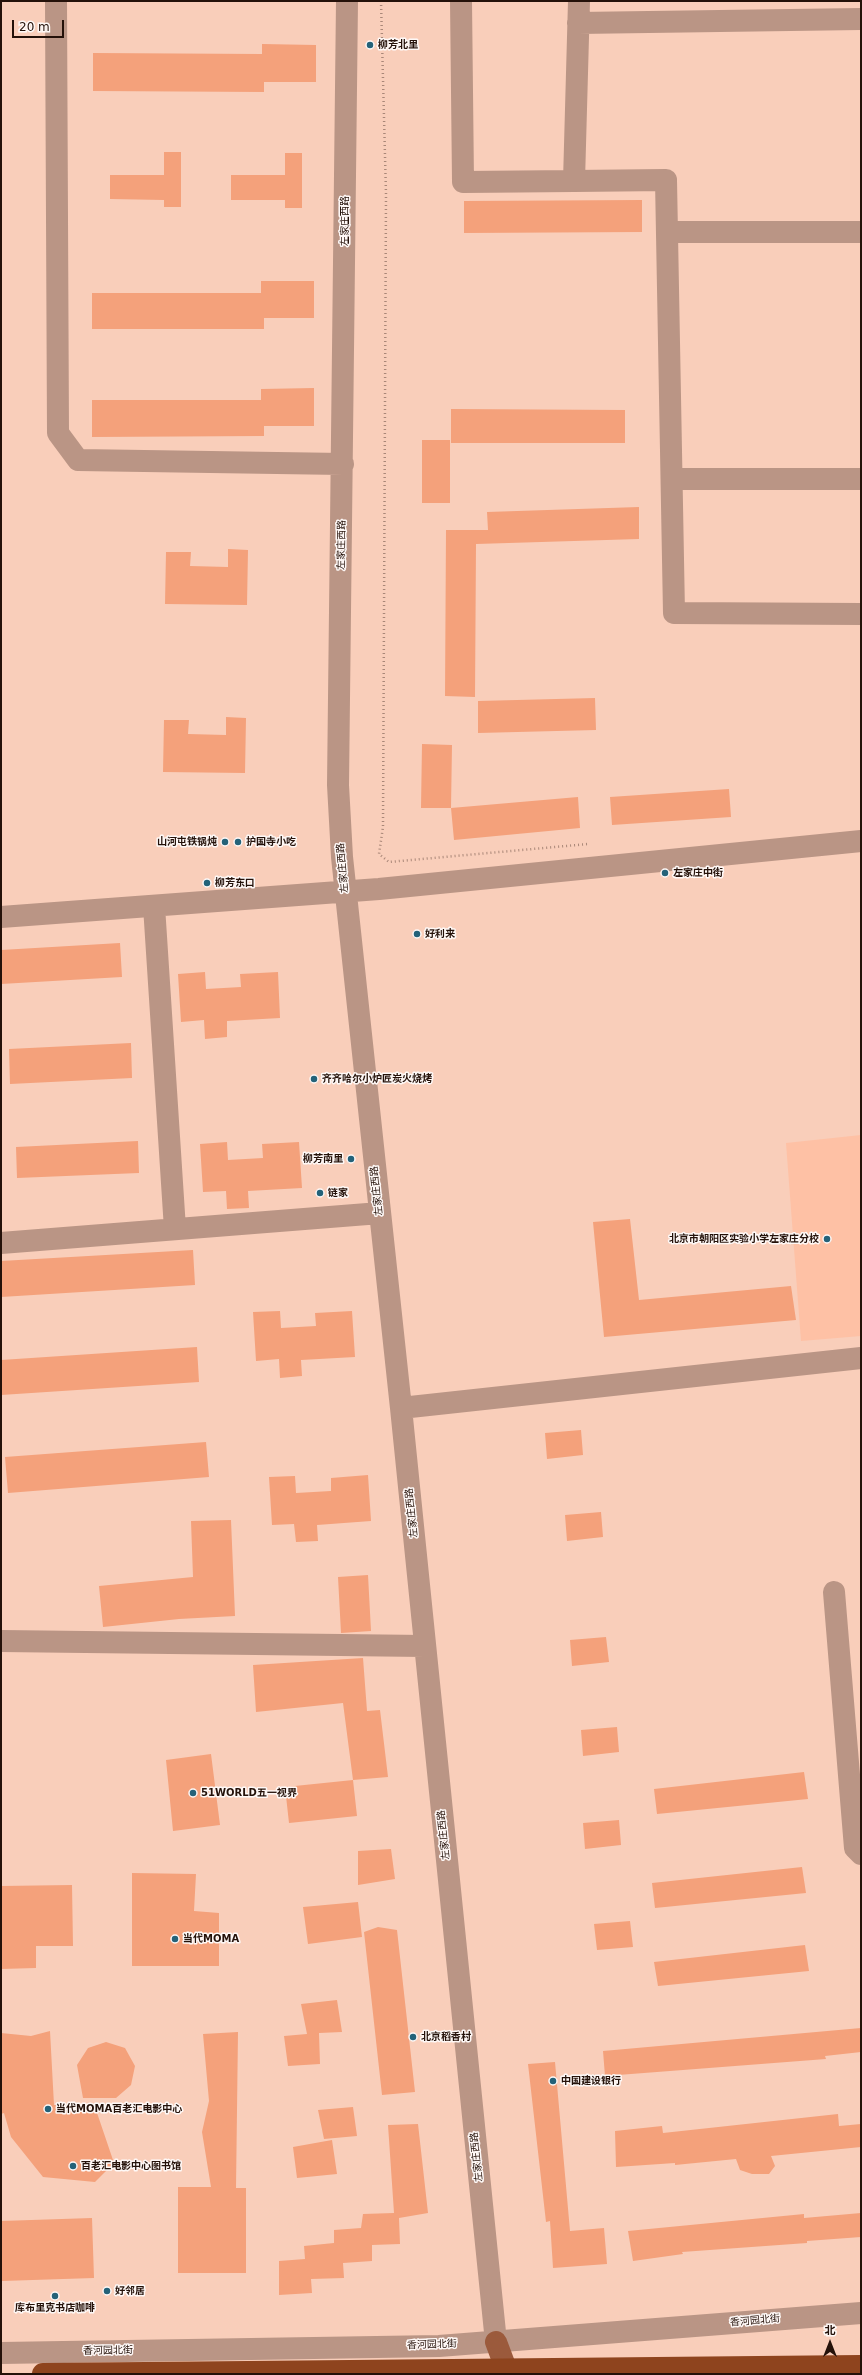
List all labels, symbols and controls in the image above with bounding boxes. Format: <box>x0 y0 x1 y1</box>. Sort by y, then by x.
scale bar <box>14 12 66 38</box>
text: 20 m <box>19 20 50 34</box>
place label: 柳芳北里 <box>378 39 418 51</box>
marker: 柳芳北里 <box>365 40 375 50</box>
street label: 左家庄西路 <box>339 196 351 246</box>
street label: 左家庄西路 <box>336 520 348 570</box>
place label: 山河屯铁锅炖 <box>157 836 217 848</box>
place label: 护国寺小吃 <box>246 836 296 848</box>
marker: 山河屯铁锅炖 <box>220 837 230 847</box>
marker: 护国寺小吃 <box>233 837 243 847</box>
street label: 左家庄西路 <box>335 843 351 893</box>
place label: 左家庄中街 <box>673 867 723 879</box>
marker: 左家庄中街 <box>660 868 670 878</box>
place label: 柳芳东口 <box>215 877 255 889</box>
marker: 柳芳东口 <box>202 878 212 888</box>
place label: 好利来 <box>425 928 455 940</box>
marker: 好利来 <box>412 929 422 939</box>
place label: 齐齐哈尔小炉匠炭火烧烤 <box>322 1073 432 1085</box>
marker: 齐齐哈尔小炉匠炭火烧烤 <box>309 1074 319 1084</box>
place label: 柳芳南里 <box>303 1153 343 1165</box>
marker: 柳芳南里 <box>346 1154 356 1164</box>
street label: 左家庄西路 <box>368 1166 386 1216</box>
place label: 链家 <box>328 1187 348 1199</box>
marker: 链家 <box>315 1188 325 1198</box>
place label: 北京市朝阳区实验小学左家庄分校 <box>669 1233 819 1245</box>
marker: 北京市朝阳区实验小学左家庄分校 <box>822 1234 832 1244</box>
street label: 左家庄西路 <box>403 1488 421 1538</box>
place label: 51WORLD五一视界 <box>201 1787 297 1799</box>
marker: 51WORLD五一视界 <box>188 1788 198 1798</box>
street label: 左家庄西路 <box>435 1810 453 1860</box>
place label: 当代MOMA <box>183 1933 239 1945</box>
marker: 当代MOMA <box>170 1934 180 1944</box>
place label: 北京稻香村 <box>421 2031 471 2043</box>
marker: 北京稻香村 <box>408 2032 418 2042</box>
place label: 中国建设银行 <box>561 2075 621 2087</box>
marker: 中国建设银行 <box>548 2076 558 2086</box>
place label: 当代MOMA百老汇电影中心 <box>56 2103 182 2115</box>
marker: 当代MOMA百老汇电影中心 <box>43 2104 53 2114</box>
street label: 左家庄西路 <box>468 2132 486 2182</box>
place label: 百老汇电影中心图书馆 <box>81 2160 181 2172</box>
marker: 百老汇电影中心图书馆 <box>68 2161 78 2171</box>
place label: 好邻居 <box>115 2285 145 2297</box>
marker: 好邻居 <box>102 2286 112 2296</box>
marker: 库布里克书店咖啡 <box>50 2291 60 2301</box>
place label: 库布里克书店咖啡 <box>15 2302 95 2314</box>
street label: 香河园北街 <box>730 2313 780 2329</box>
north arrow <box>810 2323 850 2363</box>
text: 北 <box>825 2324 836 2337</box>
street label: 香河园北街 <box>407 2338 457 2352</box>
street label: 香河园北街 <box>83 2345 133 2357</box>

